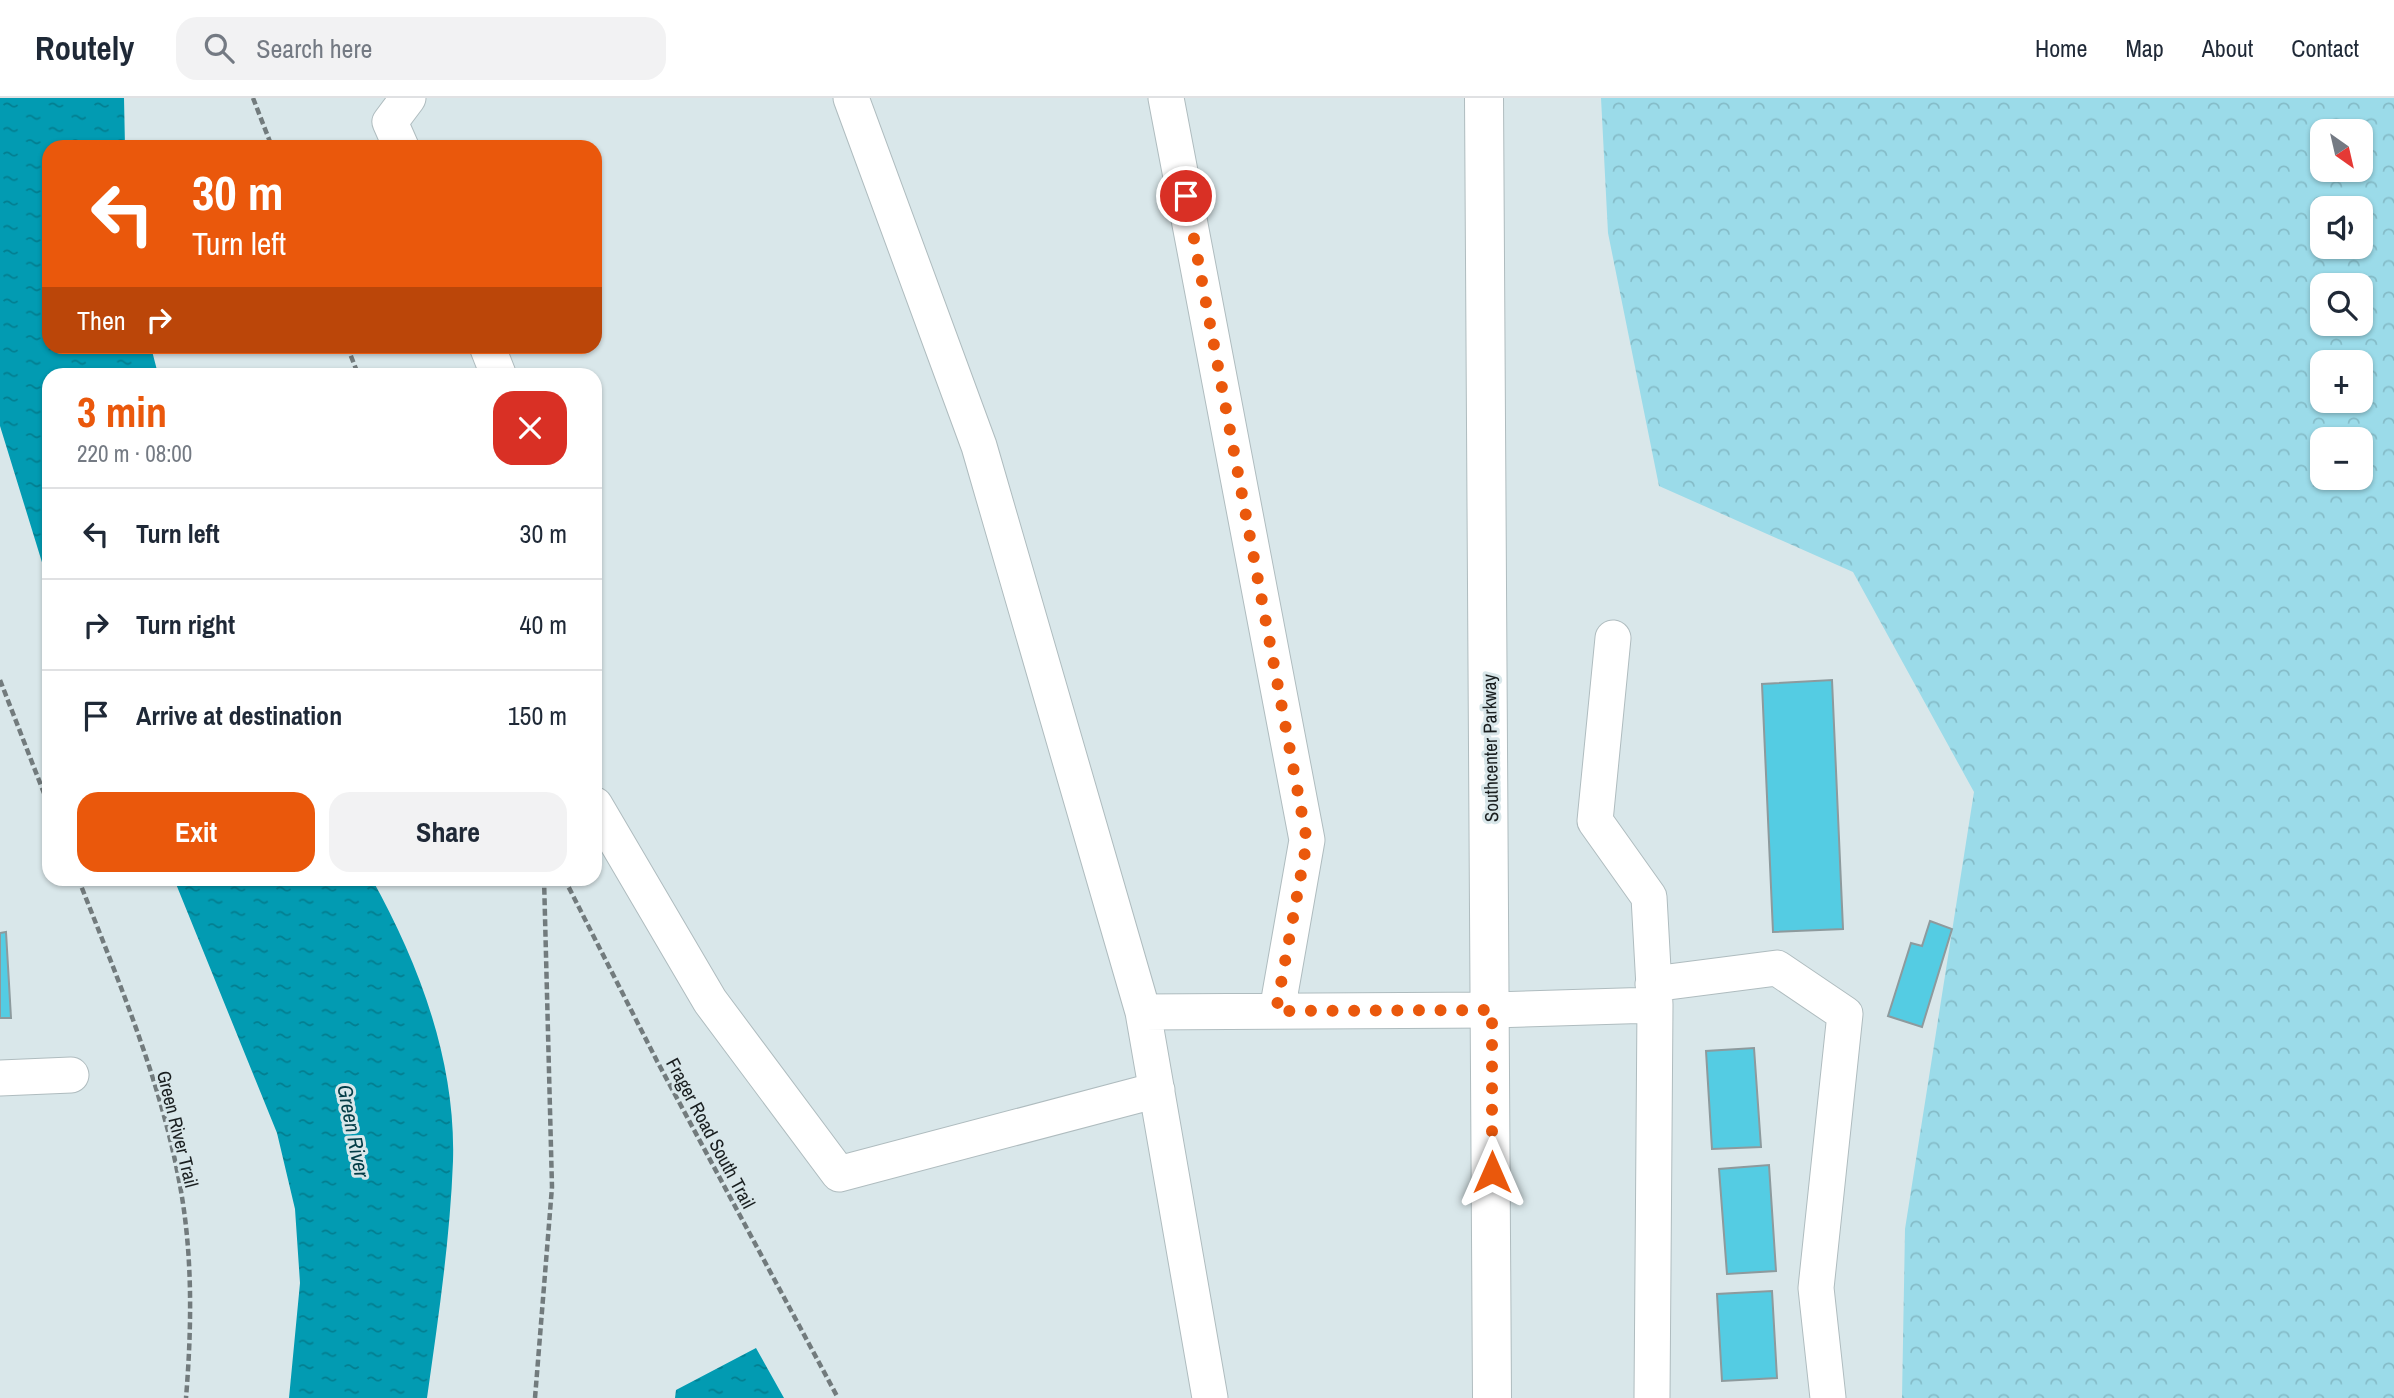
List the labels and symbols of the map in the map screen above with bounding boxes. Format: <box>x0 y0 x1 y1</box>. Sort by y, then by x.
north arrow <box>2310 119 2373 182</box>
pin <box>1156 166 1216 226</box>
street label: Southcenter Parkway <box>1476 674 1504 822</box>
street label: Frager Road South Trail <box>660 1053 762 1213</box>
street label: Green River Trail <box>151 1068 205 1190</box>
water label: Green River <box>330 1082 377 1181</box>
position arrow <box>1455 1135 1529 1209</box>

